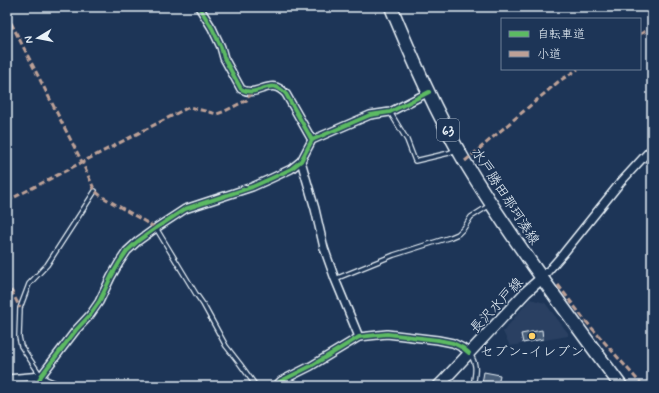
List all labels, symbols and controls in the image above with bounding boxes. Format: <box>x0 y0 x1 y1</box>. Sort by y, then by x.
north arrow <box>18 18 58 58</box>
legend <box>501 18 641 70</box>
text: 自転車道 <box>537 27 585 43</box>
text: N <box>22 35 37 44</box>
text: 小道 <box>537 47 561 63</box>
road number: 63 <box>437 119 459 141</box>
street label: 水戸勝田那珂湊線 <box>467 145 543 248</box>
street label: 長沢水戸線 <box>466 274 527 337</box>
marker: セブン-イレブン <box>527 331 537 341</box>
place label: セブン-イレブン <box>480 343 584 361</box>

